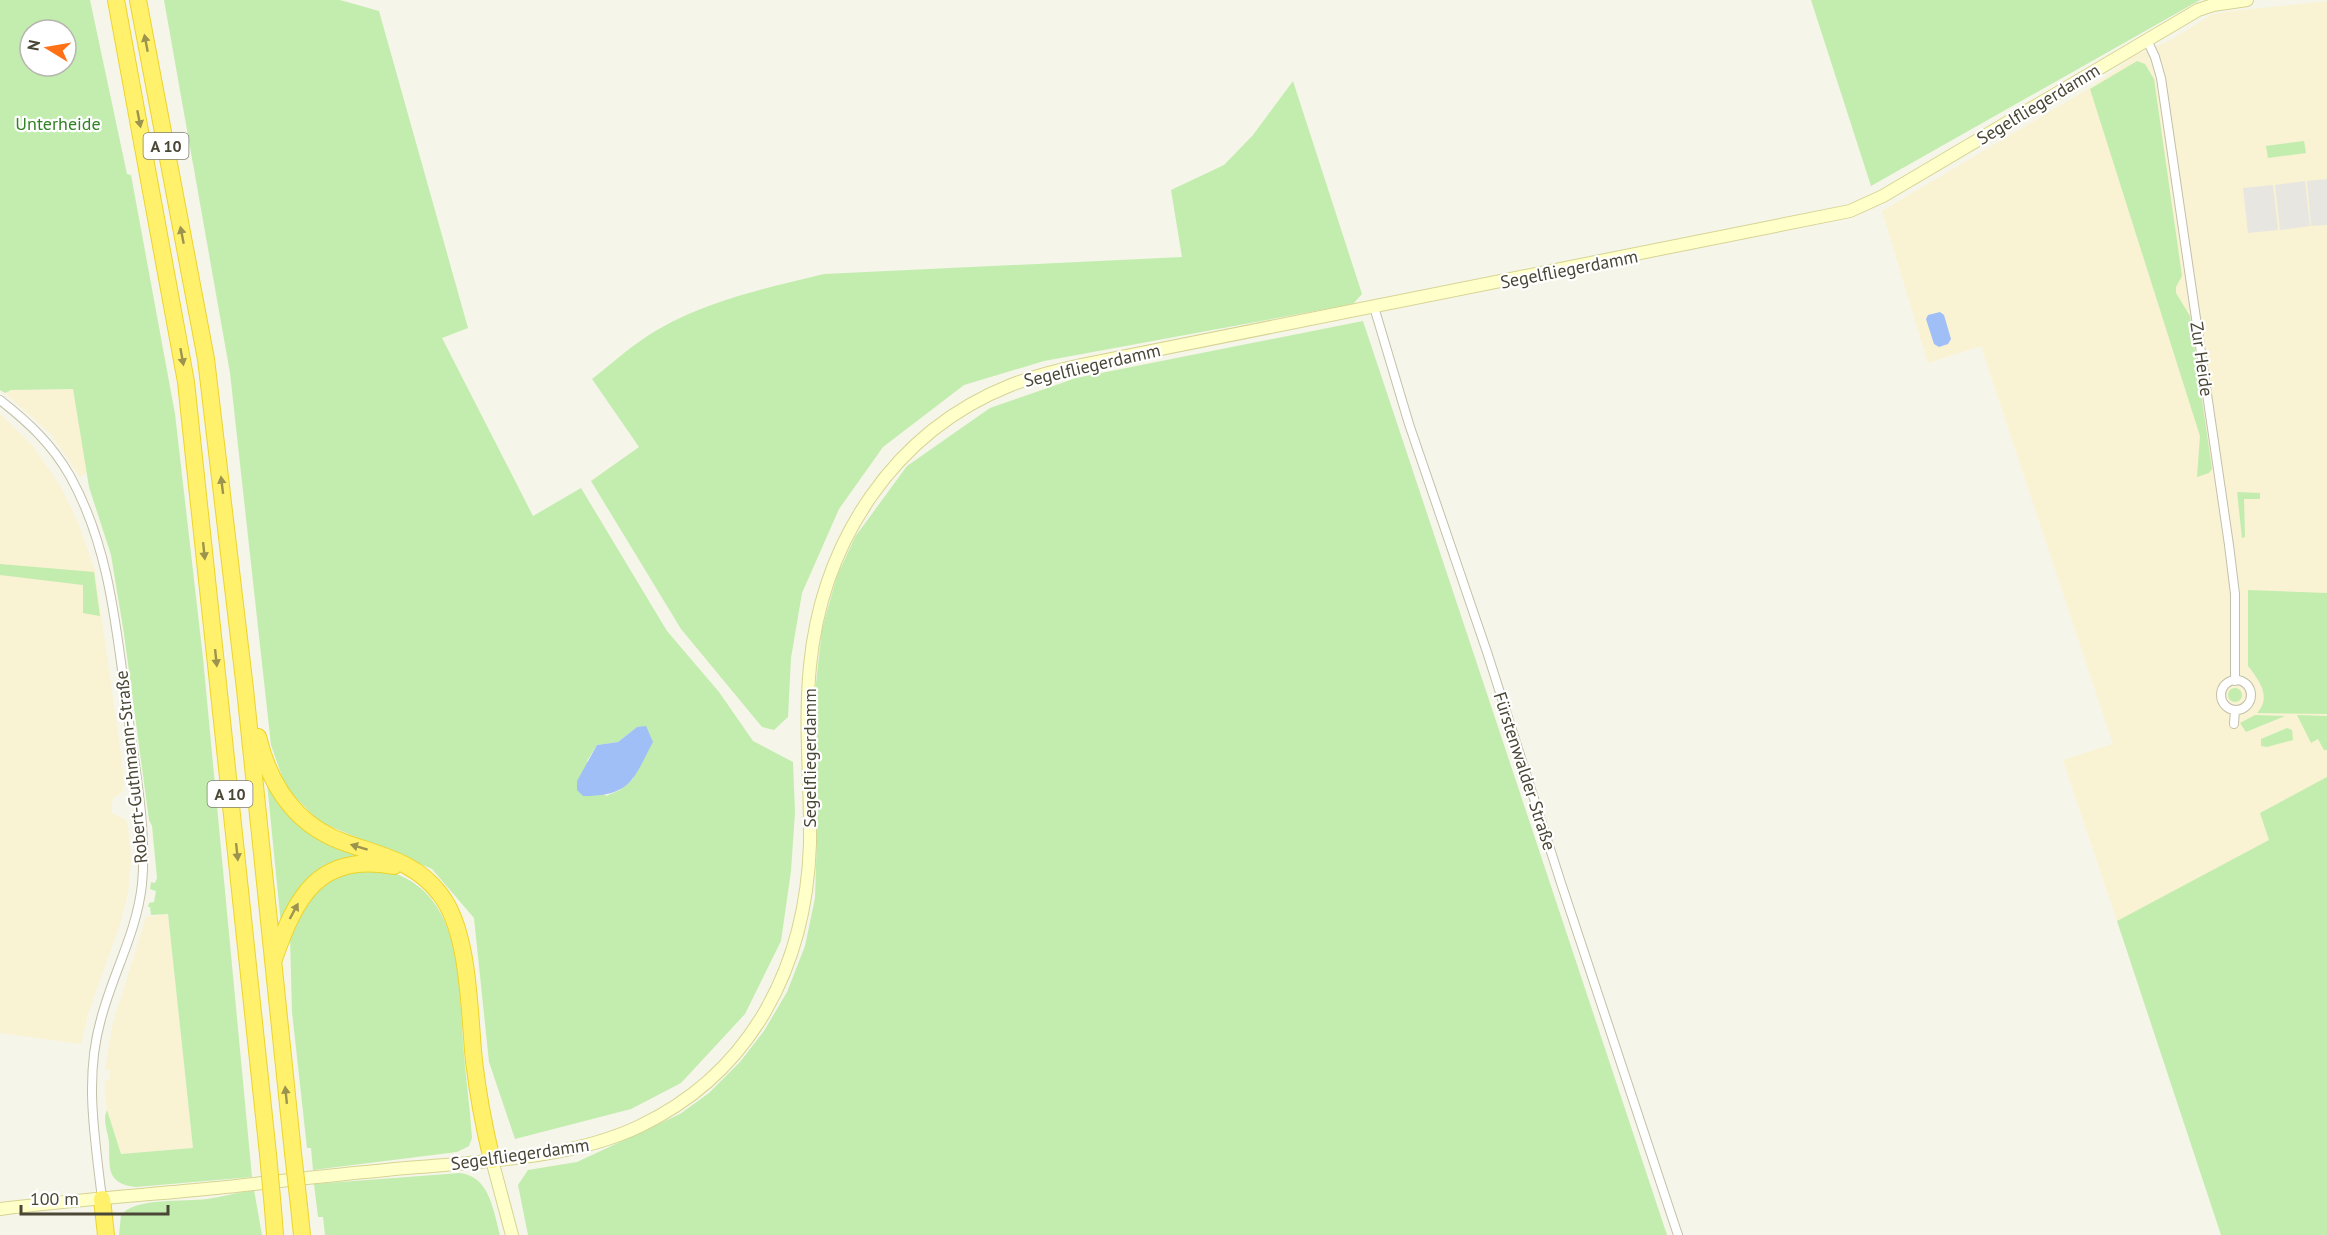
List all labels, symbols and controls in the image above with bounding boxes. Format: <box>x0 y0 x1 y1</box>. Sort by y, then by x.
north arrow <box>18 18 78 78</box>
one-way arrow <box>141 34 150 53</box>
text: N <box>22 38 44 52</box>
street label: Segelfliegerdamm <box>1972 58 2104 150</box>
one-way arrow <box>135 110 144 129</box>
park label: Unterheide <box>15 112 101 135</box>
road number: A 10 <box>144 133 188 159</box>
one-way arrow <box>178 225 187 244</box>
street label: Segelfliegerdamm <box>1498 244 1640 294</box>
street label: Zur Heide <box>2185 320 2219 398</box>
street label: Segelfliegerdamm <box>1021 338 1163 392</box>
one-way arrow <box>178 348 187 367</box>
one-way arrow <box>217 476 226 495</box>
one-way arrow <box>199 541 209 560</box>
one-way arrow <box>211 649 221 668</box>
street label: Robert-Guthmann-Straße <box>109 669 153 865</box>
street label: Segelfliegerdamm <box>798 688 821 828</box>
street label: Fürstenwalder Straße <box>1489 689 1561 853</box>
road number: A 10 <box>208 781 252 807</box>
one-way arrow <box>350 842 368 851</box>
one-way arrow <box>232 843 242 862</box>
one-way arrow <box>289 902 299 919</box>
one-way arrow <box>282 1085 291 1104</box>
street label: Segelfliegerdamm <box>449 1133 591 1175</box>
scale bar <box>21 1178 168 1216</box>
text: 100 m <box>30 1187 79 1210</box>

